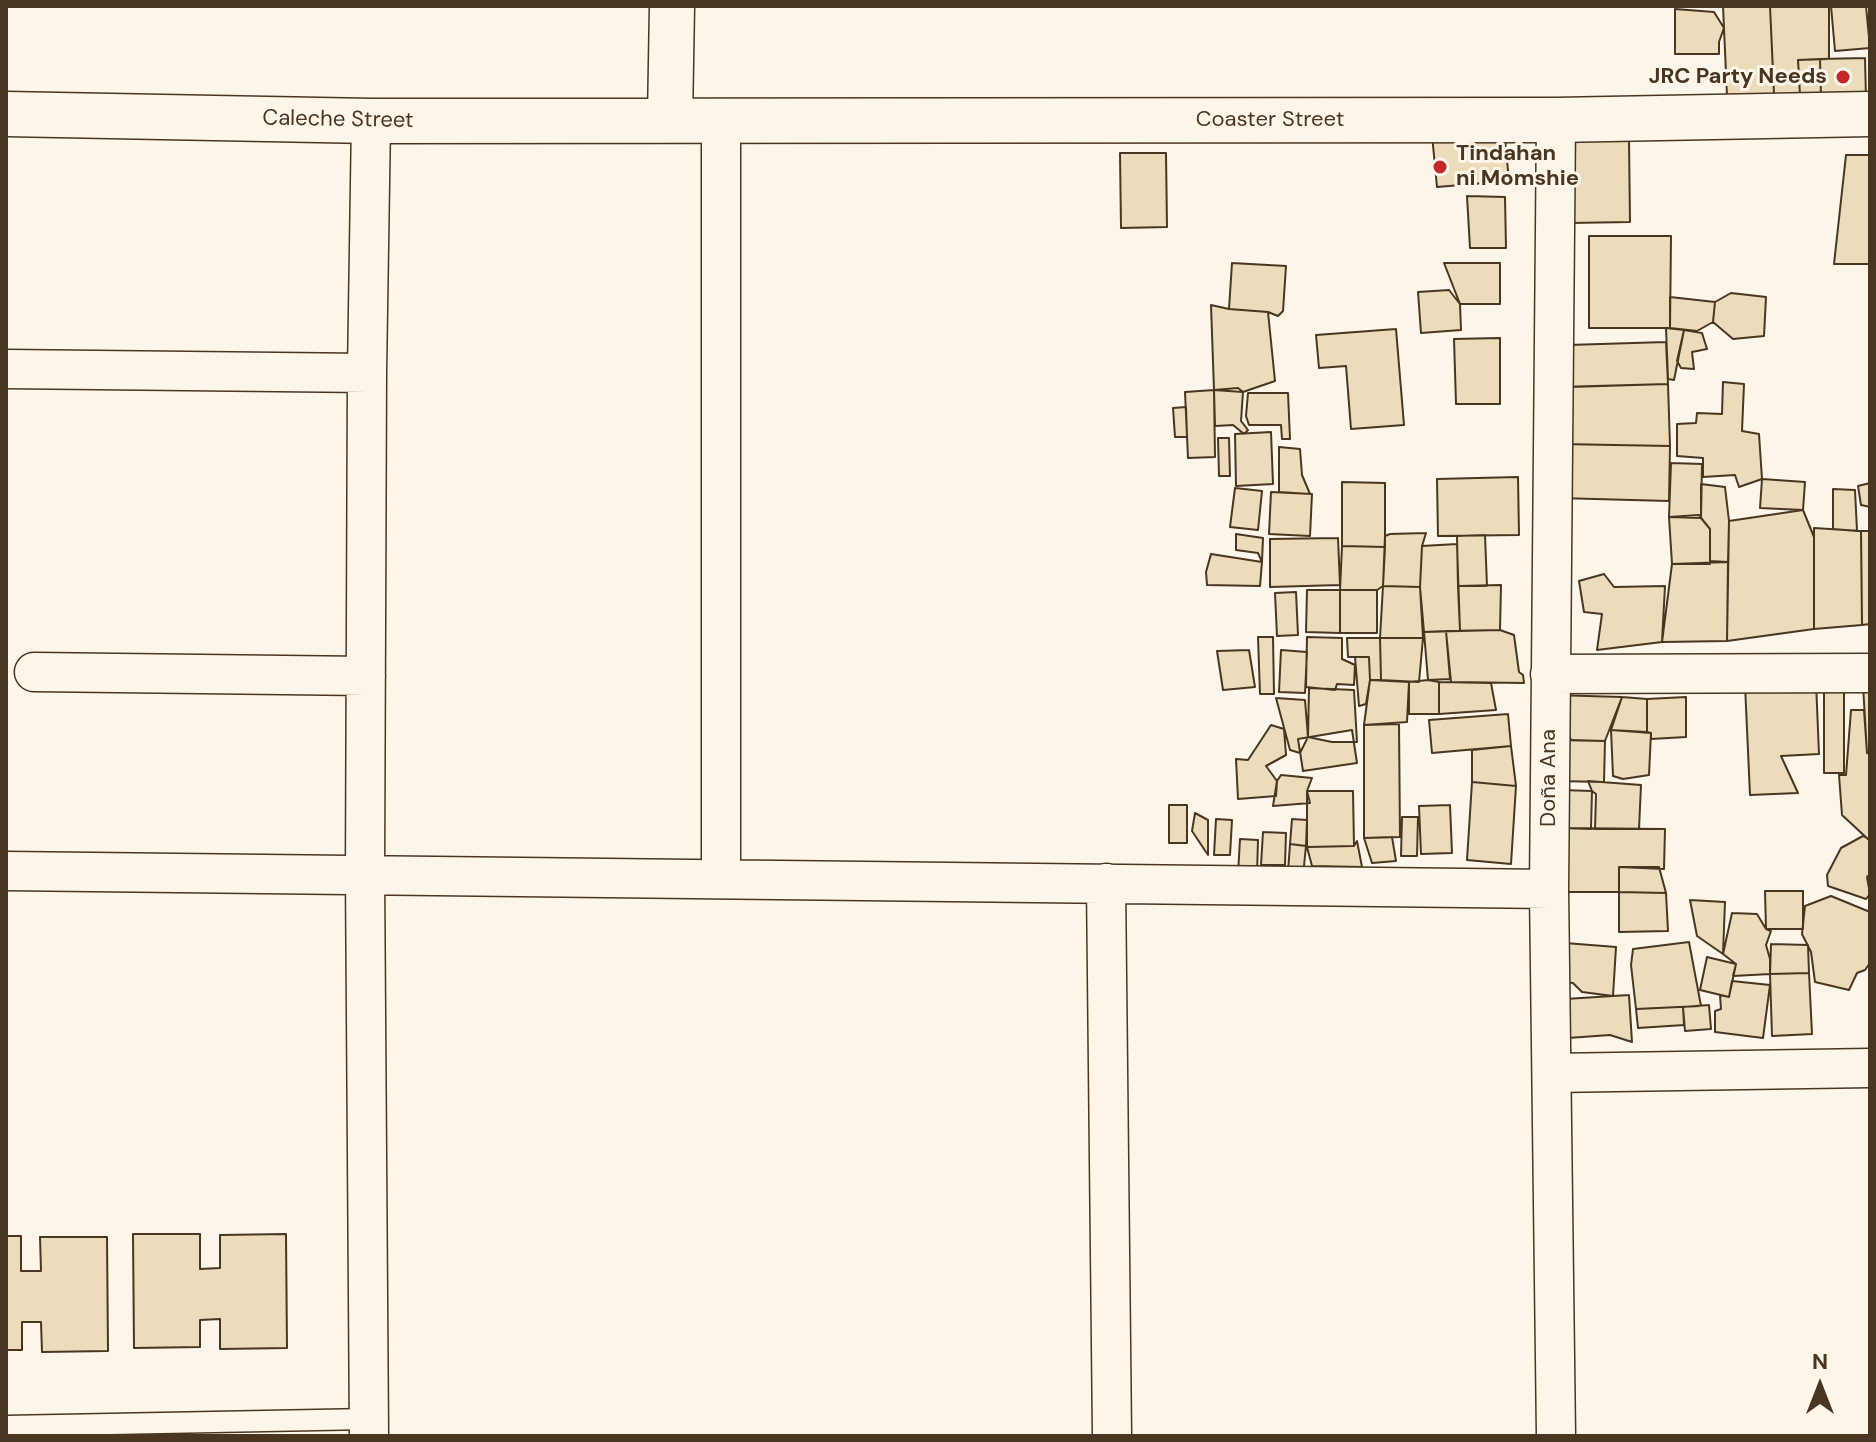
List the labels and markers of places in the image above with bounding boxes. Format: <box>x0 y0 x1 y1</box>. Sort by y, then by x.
place label: JRC Party Needs <box>1649 64 1827 90</box>
marker: JRC Party Needs <box>1834 68 1852 86</box>
place label: Tindahan ni Momshie <box>1456 141 1579 192</box>
marker: Tindahan ni Momshie <box>1431 158 1449 176</box>

